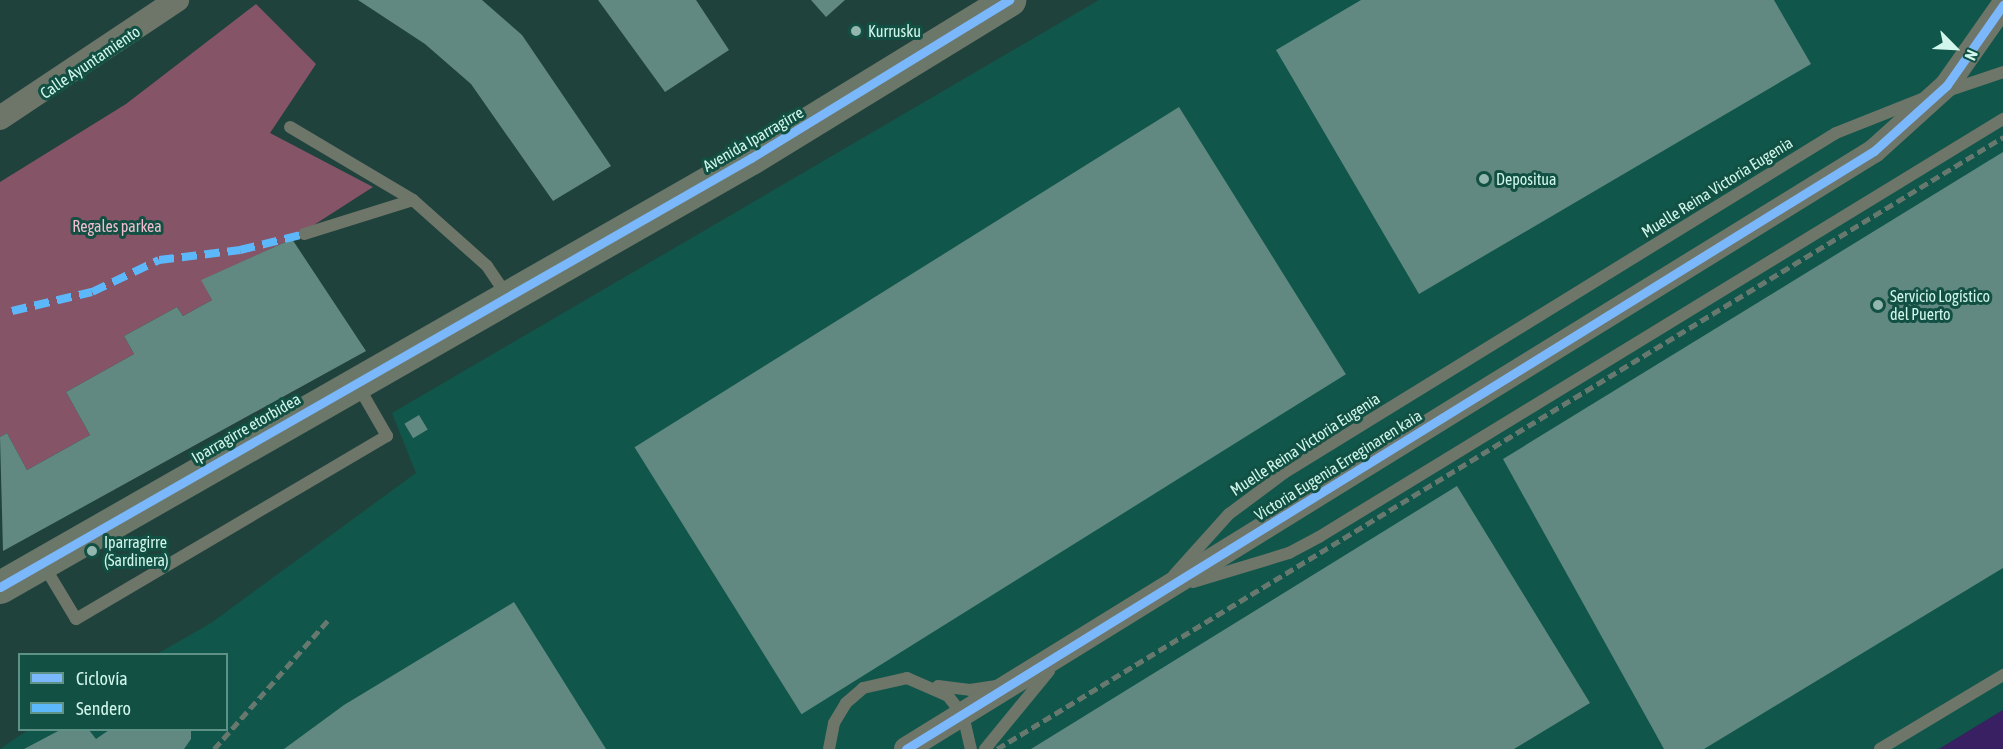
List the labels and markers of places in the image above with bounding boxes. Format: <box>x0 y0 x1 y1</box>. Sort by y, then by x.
place label: Kurrusku <box>868 21 921 41</box>
marker: Kurrusku <box>849 24 863 38</box>
place label: Depositua <box>1496 169 1556 189</box>
marker: Depositua <box>1477 172 1491 186</box>
place label: Servicio Logístico del Puerto <box>1890 286 1990 324</box>
marker: Servicio Logístico del Puerto <box>1871 298 1885 312</box>
place label: Iparragirre (Sardinera) <box>104 532 169 570</box>
marker: Iparragirre (Sardinera) <box>85 544 99 558</box>

